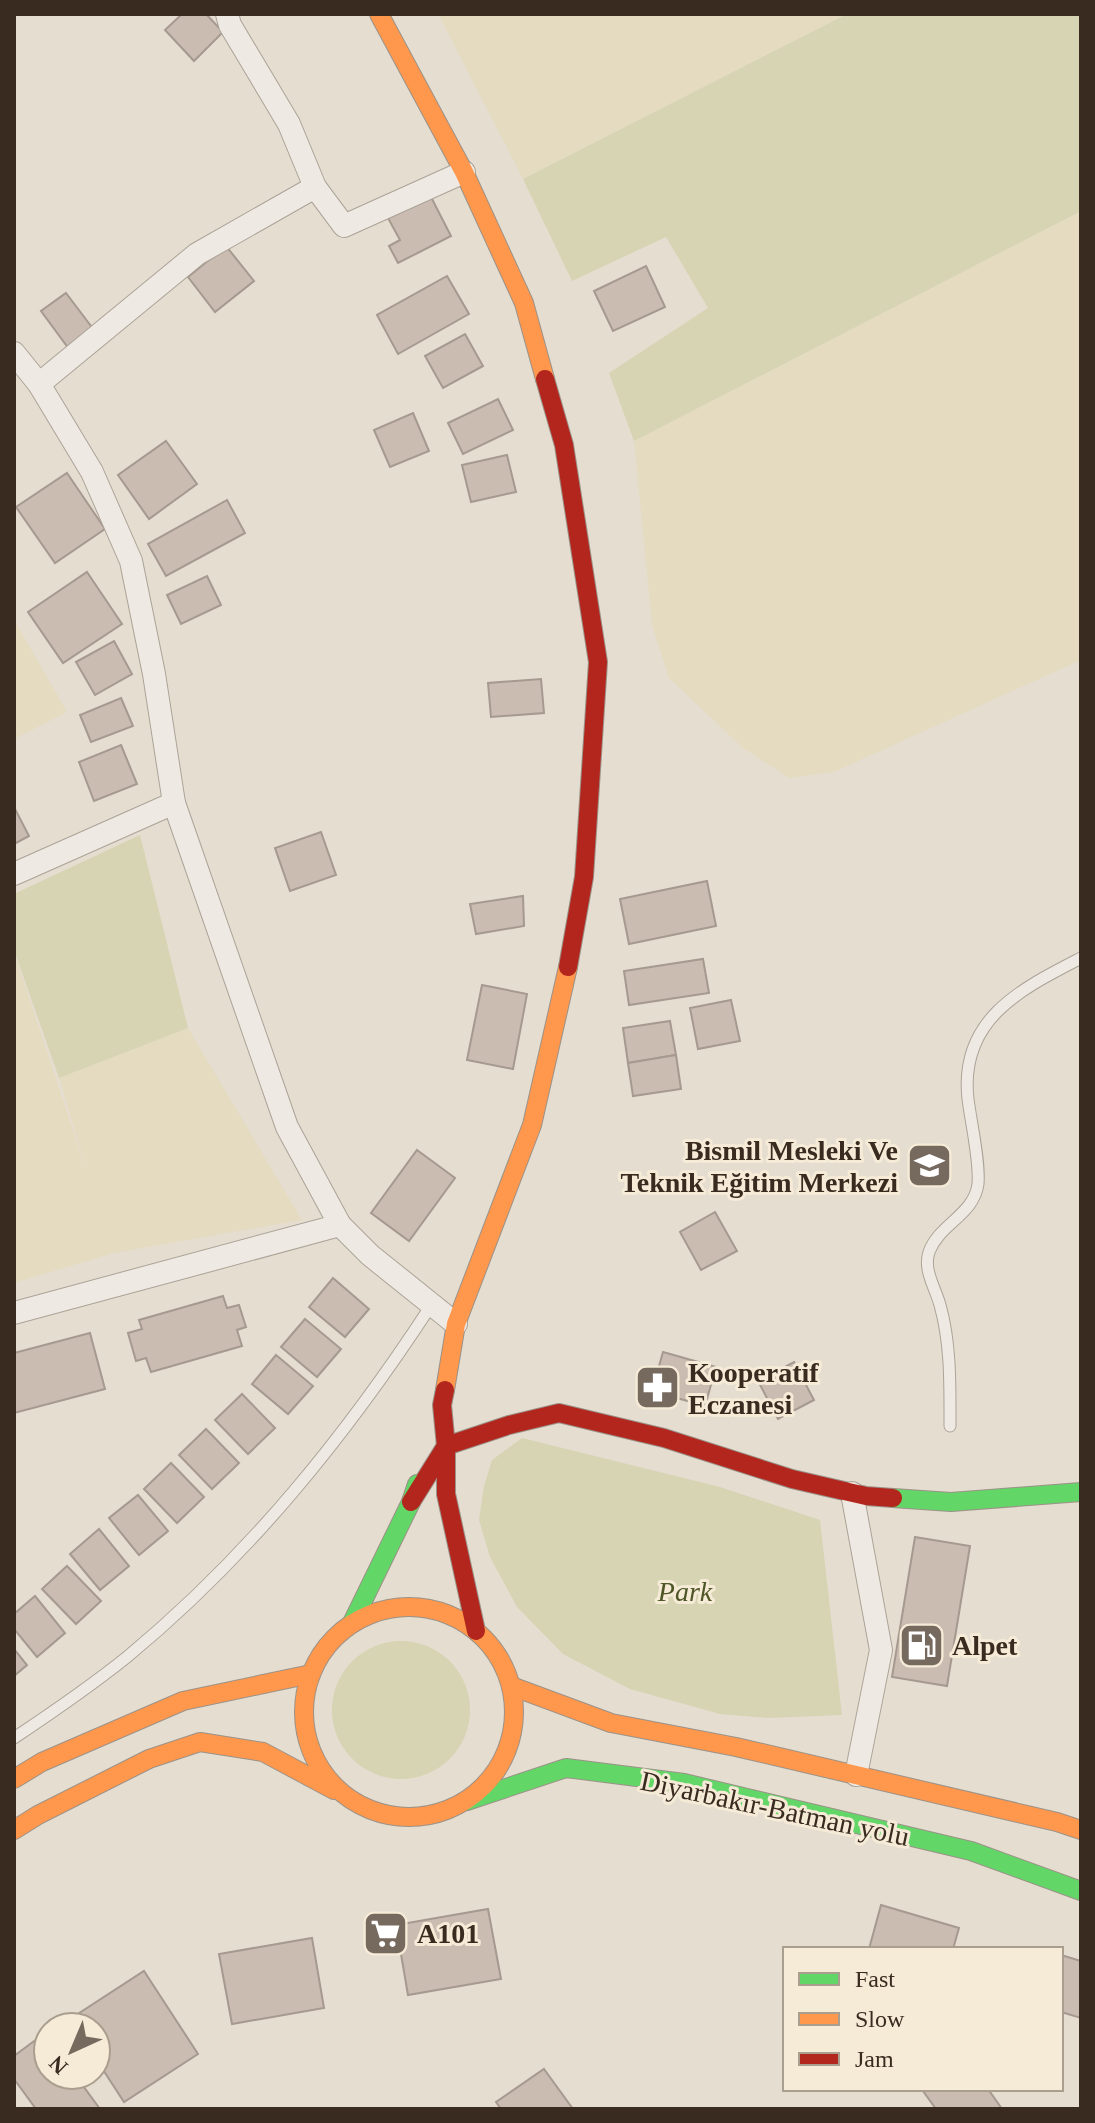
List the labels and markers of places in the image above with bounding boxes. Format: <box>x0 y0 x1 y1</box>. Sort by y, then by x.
place label: Bismil Mesleki Ve Teknik Eğitim Merkezi <box>621 1135 898 1198</box>
school or university icon: Bismil Mesleki Ve Teknik Eğitim Merkezi <box>905 1142 953 1190</box>
place label: Kooperatif Eczanesi <box>688 1357 819 1420</box>
pharmacy icon: Kooperatif Eczanesi <box>633 1364 681 1412</box>
fuel station icon: Alpet <box>897 1621 945 1669</box>
place label: Alpet <box>952 1630 1018 1661</box>
supermarket icon: A101 <box>362 1909 410 1957</box>
place label: A101 <box>417 1918 479 1949</box>

